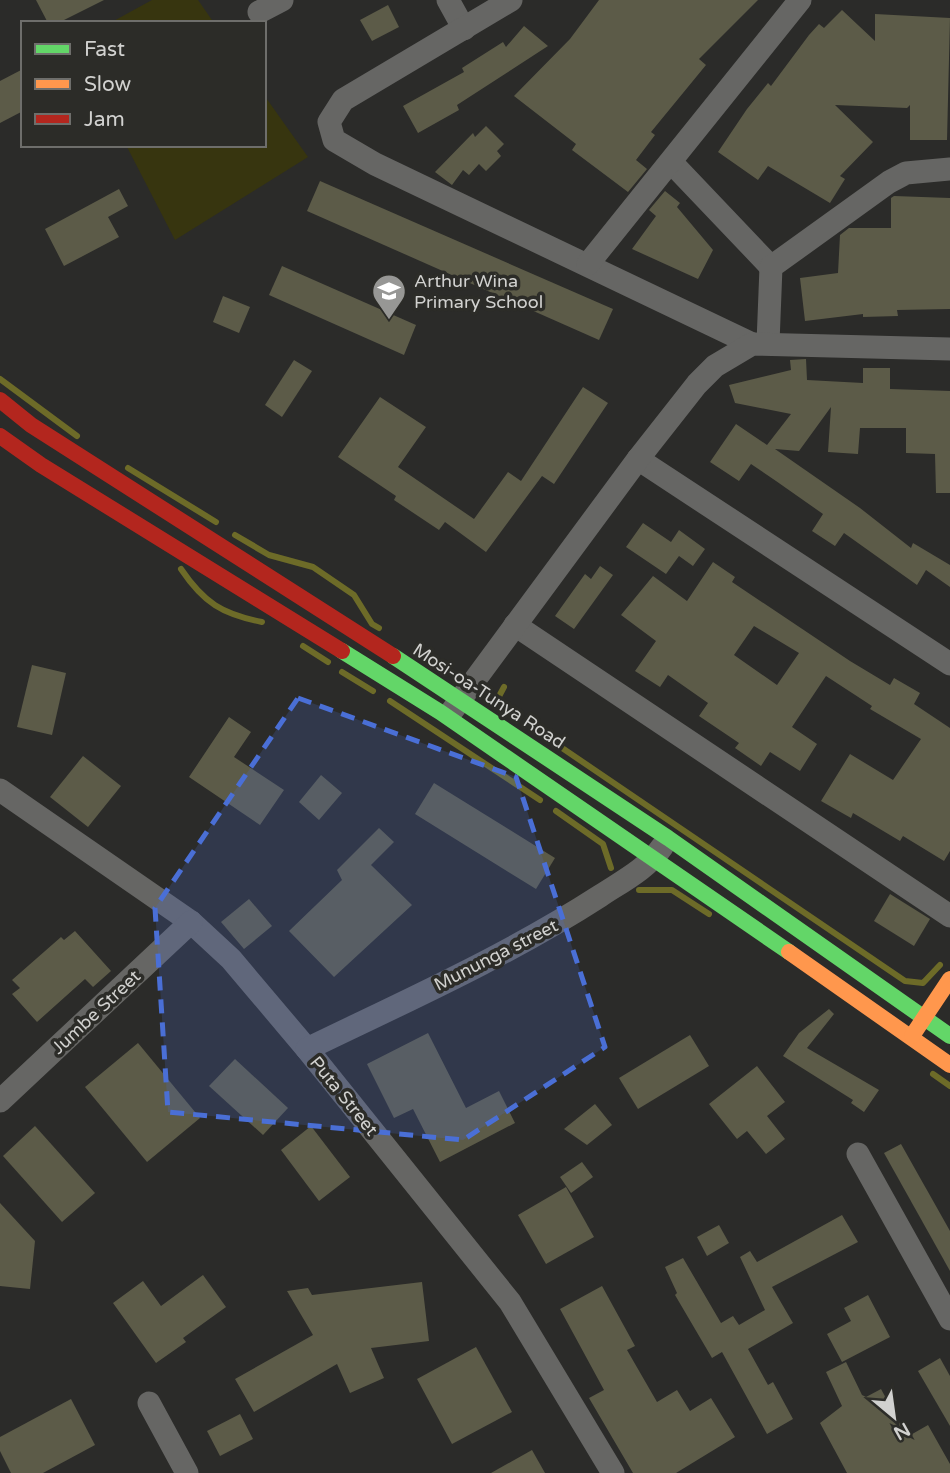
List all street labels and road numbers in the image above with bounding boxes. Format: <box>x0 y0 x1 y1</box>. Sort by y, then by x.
street label: Mosi-oa-Tunya Road <box>409 639 569 753</box>
street label: Mununga street <box>430 914 562 996</box>
street label: Jumbe Street <box>47 965 145 1059</box>
street label: Puta Street <box>305 1052 383 1140</box>

